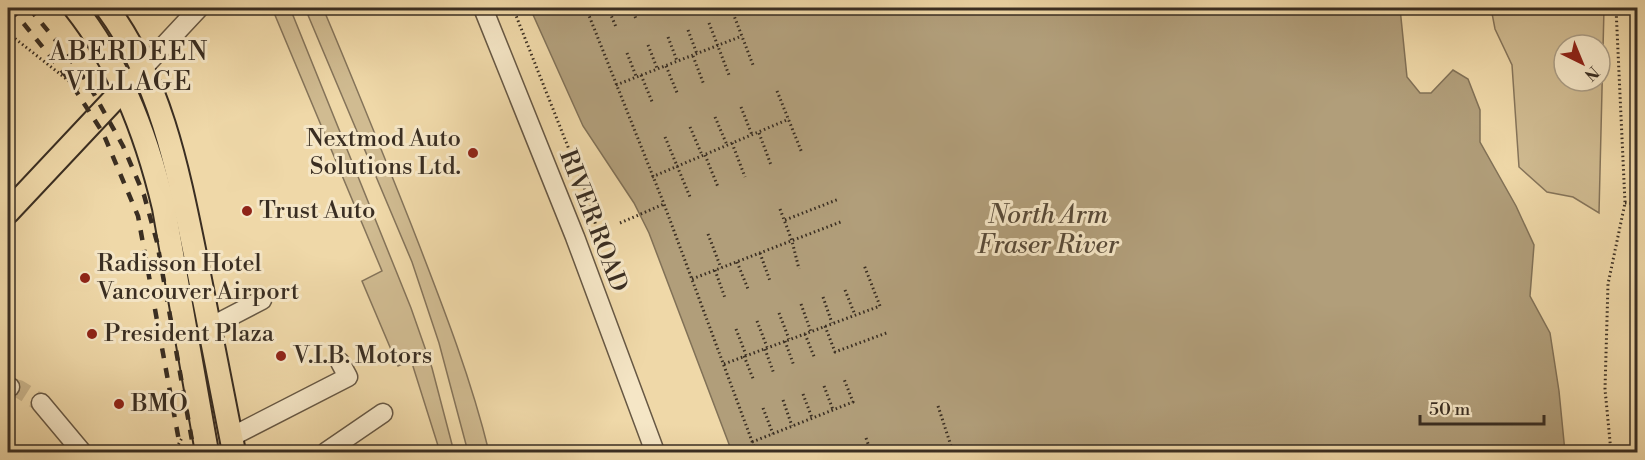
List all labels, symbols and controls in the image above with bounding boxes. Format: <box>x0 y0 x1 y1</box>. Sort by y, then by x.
north arrow <box>1552 33 1612 93</box>
district label: ABERDEEN VILLAGE <box>48 36 209 98</box>
text: N <box>1580 62 1603 85</box>
place label: Nextmod Auto Solutions Ltd. <box>306 124 461 182</box>
marker: Nextmod Auto Solutions Ltd. <box>466 146 480 160</box>
street label: RIVER ROAD <box>552 146 634 296</box>
place label: Trust Auto <box>259 196 375 226</box>
water label: North Arm Fraser River <box>977 199 1120 261</box>
marker: Trust Auto <box>240 204 254 218</box>
place label: Radisson Hotel Vancouver Airport <box>96 249 300 307</box>
marker: Radisson Hotel Vancouver Airport <box>78 271 92 285</box>
place label: President Plaza <box>104 319 275 349</box>
marker: President Plaza <box>85 327 99 341</box>
place label: V.I.B. Motors <box>292 341 432 371</box>
marker: V.I.B. Motors <box>274 349 288 363</box>
scale bar <box>1420 388 1544 426</box>
place label: BMO <box>130 389 188 419</box>
marker: BMO <box>112 397 126 411</box>
text: 50 m <box>1429 398 1471 421</box>

